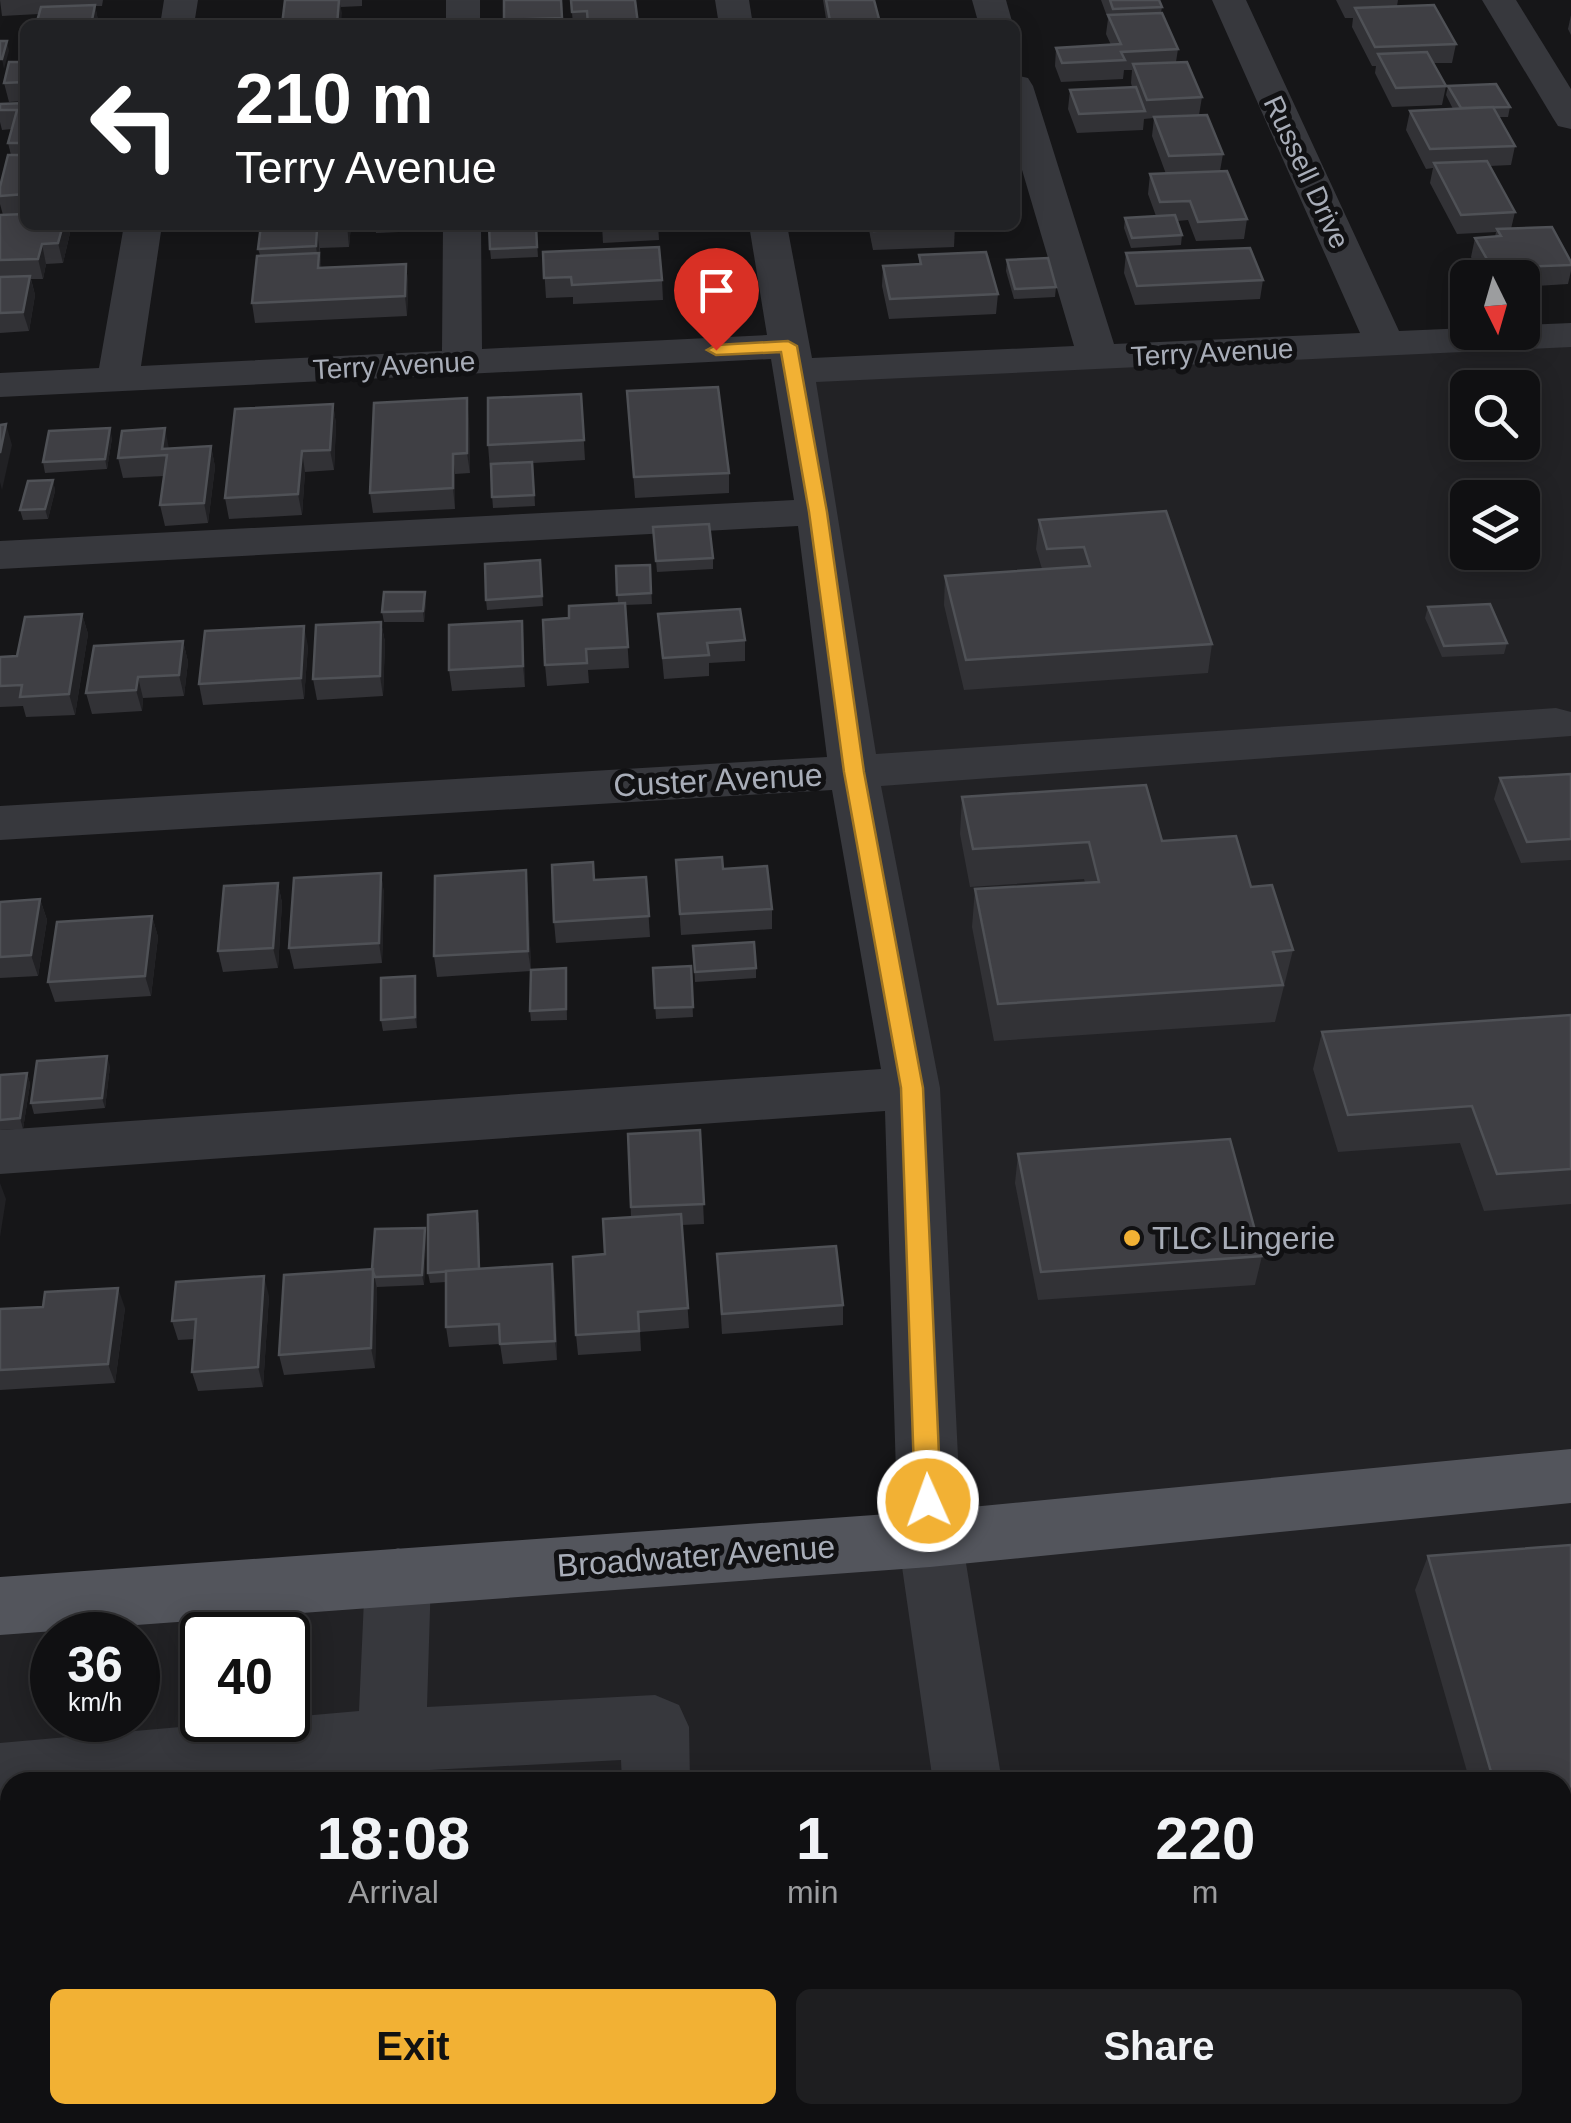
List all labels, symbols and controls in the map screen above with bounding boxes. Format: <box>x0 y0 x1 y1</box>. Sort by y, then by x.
icon: left <box>70 60 200 190</box>
text: 210 m <box>235 60 433 138</box>
street label: Russell Drive <box>1258 91 1355 254</box>
text: Terry Avenue <box>235 142 497 193</box>
pin <box>674 248 759 351</box>
north arrow <box>1450 260 1540 350</box>
map controls <box>1450 260 1540 570</box>
icon: arrive <box>689 263 744 318</box>
street label: Terry Avenue <box>1130 333 1294 372</box>
street label: Terry Avenue <box>312 346 476 385</box>
button: search <box>1450 370 1540 460</box>
button: layers <box>1450 480 1540 570</box>
street label: Custer Avenue <box>613 757 823 803</box>
place label: TLC Lingerie <box>1152 1220 1335 1256</box>
marker: TLC Lingerie <box>1121 1227 1143 1249</box>
position arrow <box>876 1449 980 1553</box>
street label: Broadwater Avenue <box>556 1528 836 1584</box>
speed limit sign: 40 <box>180 1612 310 1742</box>
text: 36 <box>67 1637 123 1693</box>
text: km/h <box>68 1688 122 1716</box>
text: 18:08 <box>317 1805 470 1872</box>
text: 1 <box>796 1805 829 1872</box>
text: 220 <box>1155 1805 1255 1872</box>
text: Arrival <box>348 1874 439 1910</box>
text: min <box>787 1874 838 1910</box>
text: m <box>1192 1874 1219 1910</box>
button: Exit <box>50 1989 776 2104</box>
button: Share <box>796 1989 1522 2104</box>

